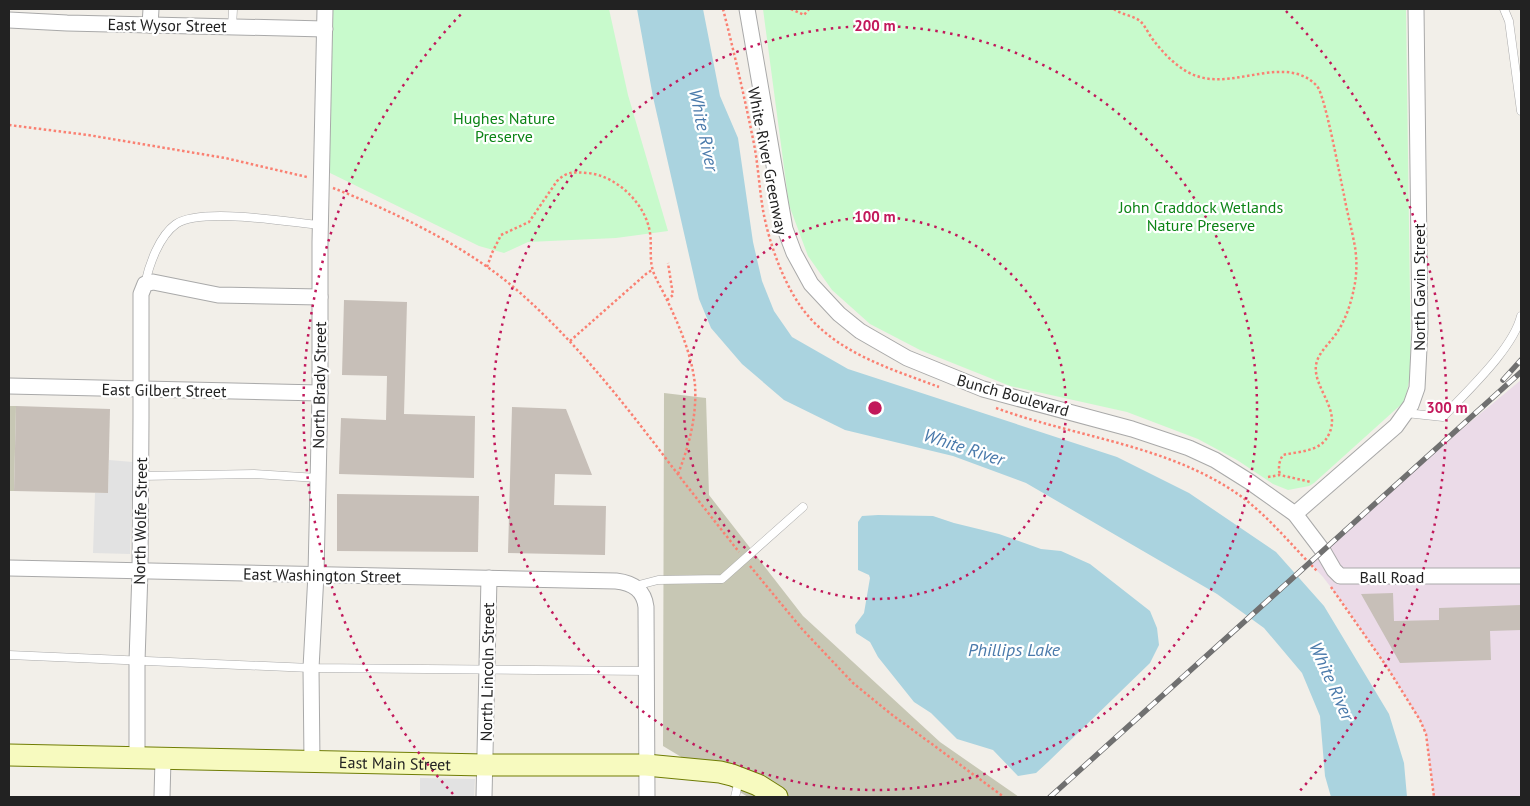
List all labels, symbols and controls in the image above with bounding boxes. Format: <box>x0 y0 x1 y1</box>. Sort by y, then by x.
street label: East Wysor Street <box>107 14 227 36</box>
text: 200 m <box>854 16 896 35</box>
street label: White River Greenway <box>744 85 792 237</box>
water label: White River <box>684 87 724 174</box>
park label: Hughes Nature Preserve <box>453 108 555 146</box>
park label: John Craddock Wetlands Nature Preserve <box>1118 197 1283 235</box>
text: 100 m <box>854 207 896 226</box>
street label: North Gavin Street <box>1409 223 1429 351</box>
street label: North Brady Street <box>308 321 330 449</box>
street label: Bunch Boulevard <box>955 369 1071 421</box>
street label: East Gilbert Street <box>101 379 227 401</box>
text: 300 m <box>1426 398 1468 417</box>
centre of rings <box>866 399 884 417</box>
water label: White River <box>921 423 1008 471</box>
street label: North Wolfe Street <box>129 457 151 585</box>
street label: East Washington Street <box>243 564 402 586</box>
street label: Ball Road <box>1360 567 1424 587</box>
street label: North Lincoln Street <box>476 602 498 742</box>
water label: Phillips Lake <box>968 638 1061 661</box>
water label: White River <box>1304 638 1360 725</box>
street label: East Main Street <box>339 752 452 774</box>

